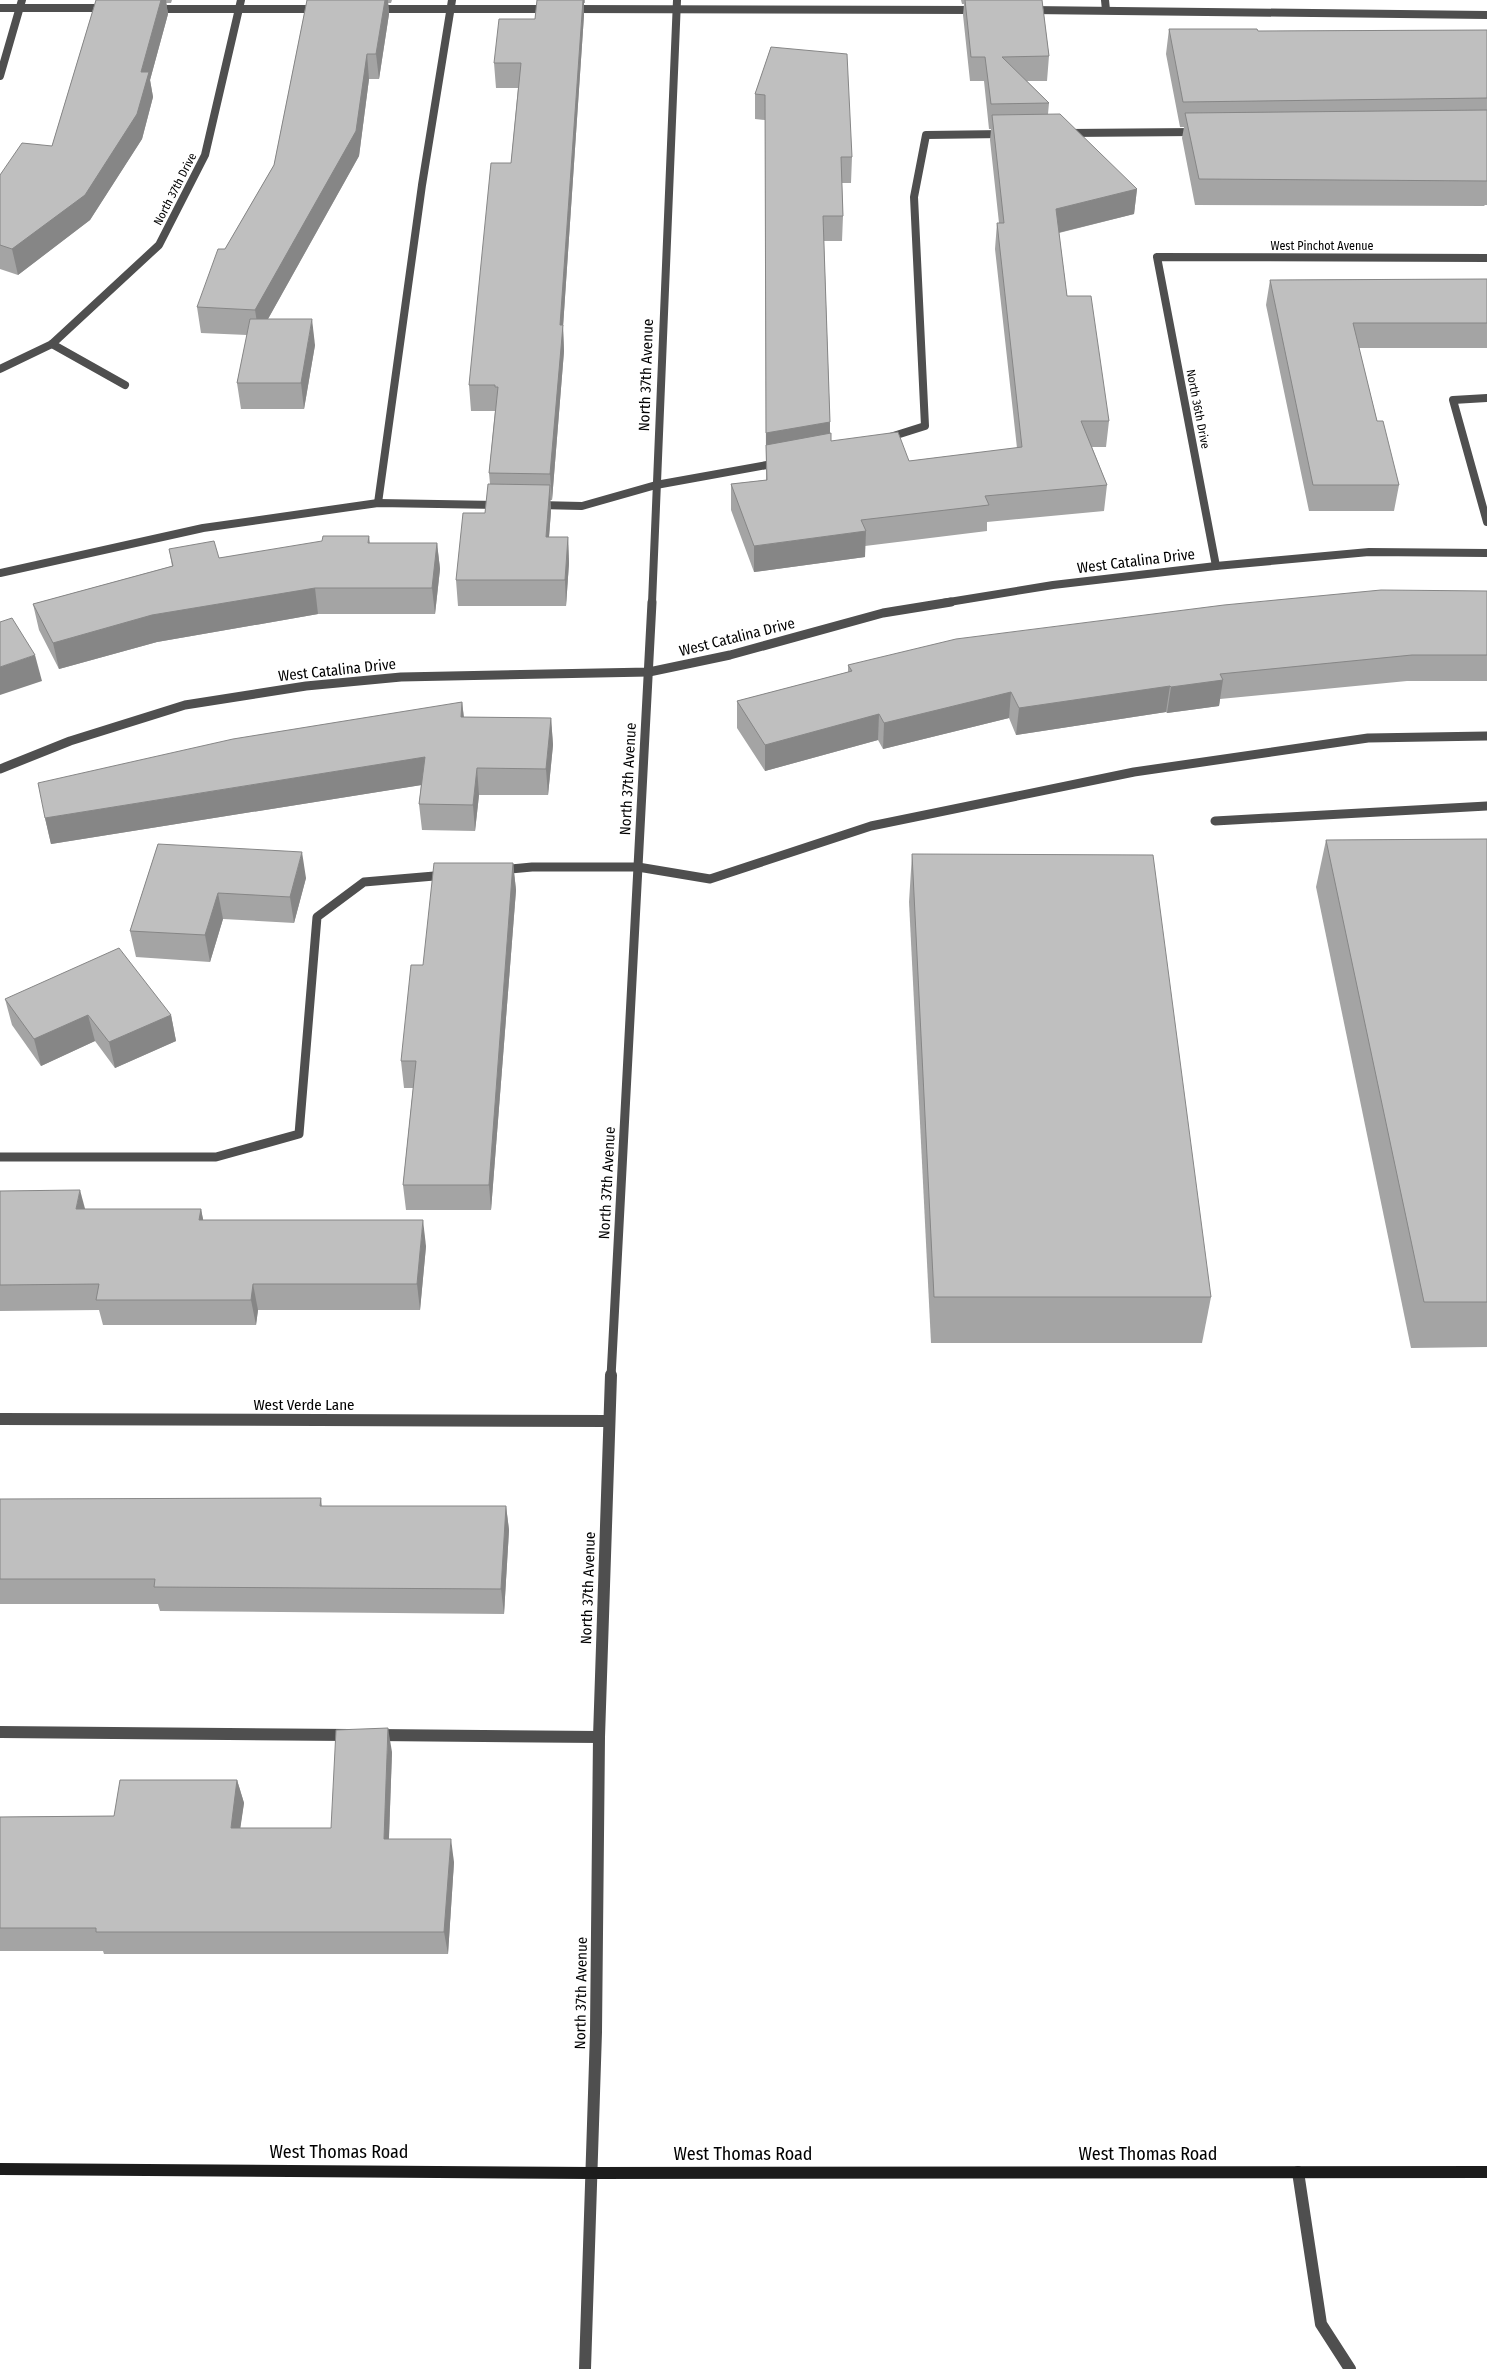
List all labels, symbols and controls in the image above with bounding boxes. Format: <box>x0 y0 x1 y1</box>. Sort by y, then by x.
street label: North 37th Drive <box>151 150 199 228</box>
street label: West Pinchot Avenue <box>1271 239 1373 253</box>
street label: North 37th Avenue <box>635 318 657 432</box>
street label: North 36th Drive <box>1183 368 1213 450</box>
street label: West Catalina Drive <box>1076 545 1196 577</box>
street label: West Catalina Drive <box>677 614 797 660</box>
street label: West Catalina Drive <box>277 655 397 685</box>
street label: North 37th Avenue <box>616 722 640 836</box>
street label: North 37th Avenue <box>595 1126 619 1240</box>
street label: West Verde Lane <box>254 1396 355 1414</box>
street label: North 37th Avenue <box>577 1531 599 1645</box>
street label: North 37th Avenue <box>571 1936 591 2050</box>
street label: West Thomas Road <box>269 2141 409 2163</box>
street label: West Thomas Road <box>673 2143 813 2165</box>
street label: West Thomas Road <box>1078 2143 1218 2165</box>

